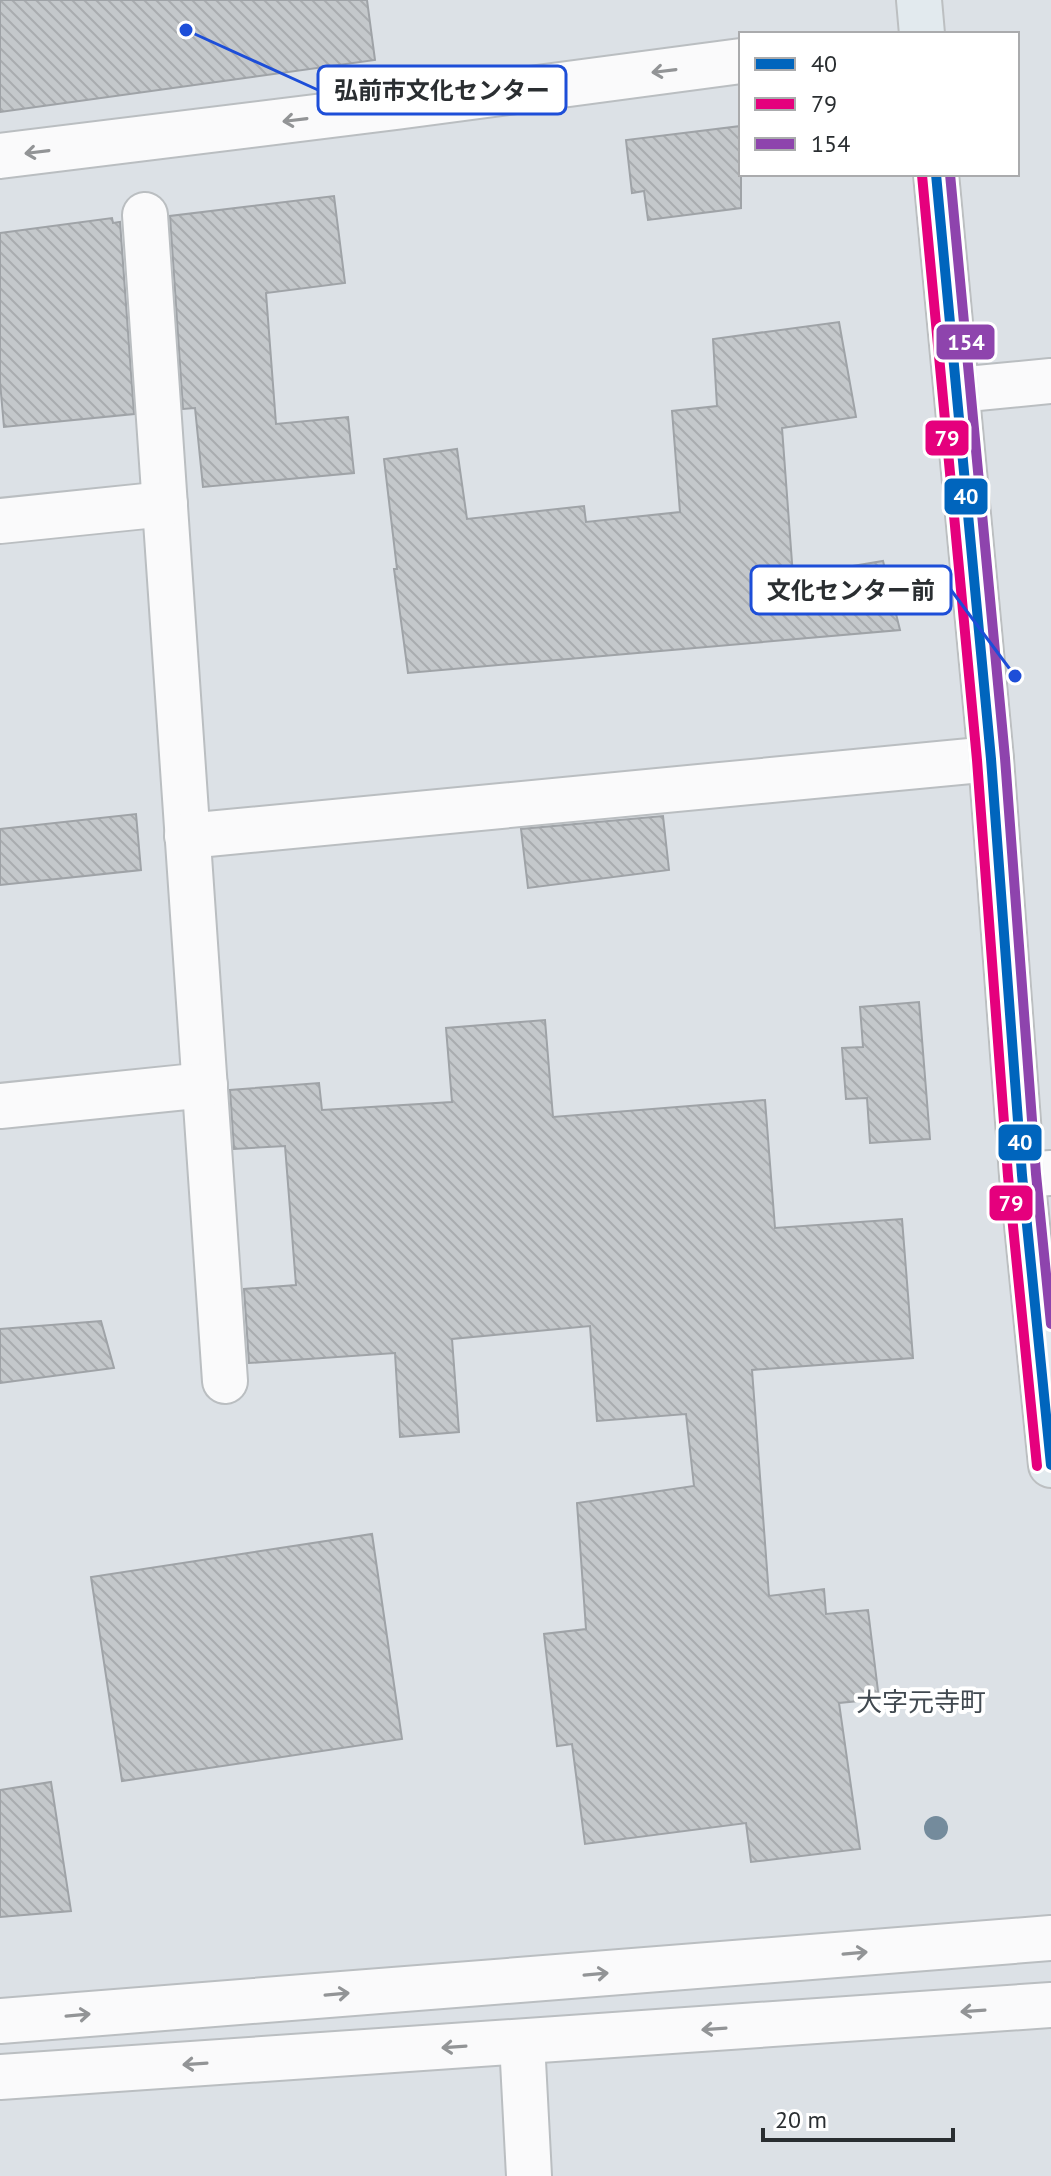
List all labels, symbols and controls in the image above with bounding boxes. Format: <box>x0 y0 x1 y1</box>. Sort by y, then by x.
legend <box>739 32 1019 176</box>
text: 40 <box>811 48 837 79</box>
one-way arrow <box>651 63 677 78</box>
callout: 弘前市文化センター <box>318 66 566 114</box>
text: 弘前市文化センター <box>334 75 550 106</box>
text: 79 <box>811 88 837 119</box>
one-way arrow <box>283 113 308 128</box>
text: 154 <box>811 128 850 159</box>
one-way arrow <box>24 144 51 159</box>
line badge: 154 <box>935 323 996 361</box>
text: 154 <box>947 328 985 356</box>
line badge: 79 <box>924 419 970 457</box>
text: 79 <box>935 424 959 452</box>
line badge: 40 <box>943 477 989 516</box>
text: 40 <box>954 482 978 510</box>
callout: 文化センター前 <box>751 566 951 614</box>
text: 文化センター前 <box>767 575 935 606</box>
line badge: 40 <box>997 1123 1043 1162</box>
text: 40 <box>1008 1128 1032 1156</box>
line badge: 79 <box>988 1184 1034 1222</box>
text: 79 <box>999 1189 1023 1217</box>
district label: 大字元寺町 <box>856 1685 986 1718</box>
one-way arrow <box>841 1946 868 1961</box>
one-way arrow <box>582 1966 609 1981</box>
one-way arrow <box>323 1986 350 2001</box>
one-way arrow <box>960 2004 987 2019</box>
one-way arrow <box>64 2007 91 2022</box>
one-way arrow <box>701 2022 728 2037</box>
one-way arrow <box>441 2040 468 2055</box>
one-way arrow <box>182 2057 209 2072</box>
scale bar <box>763 2092 953 2142</box>
text: 20 m <box>775 2104 827 2135</box>

